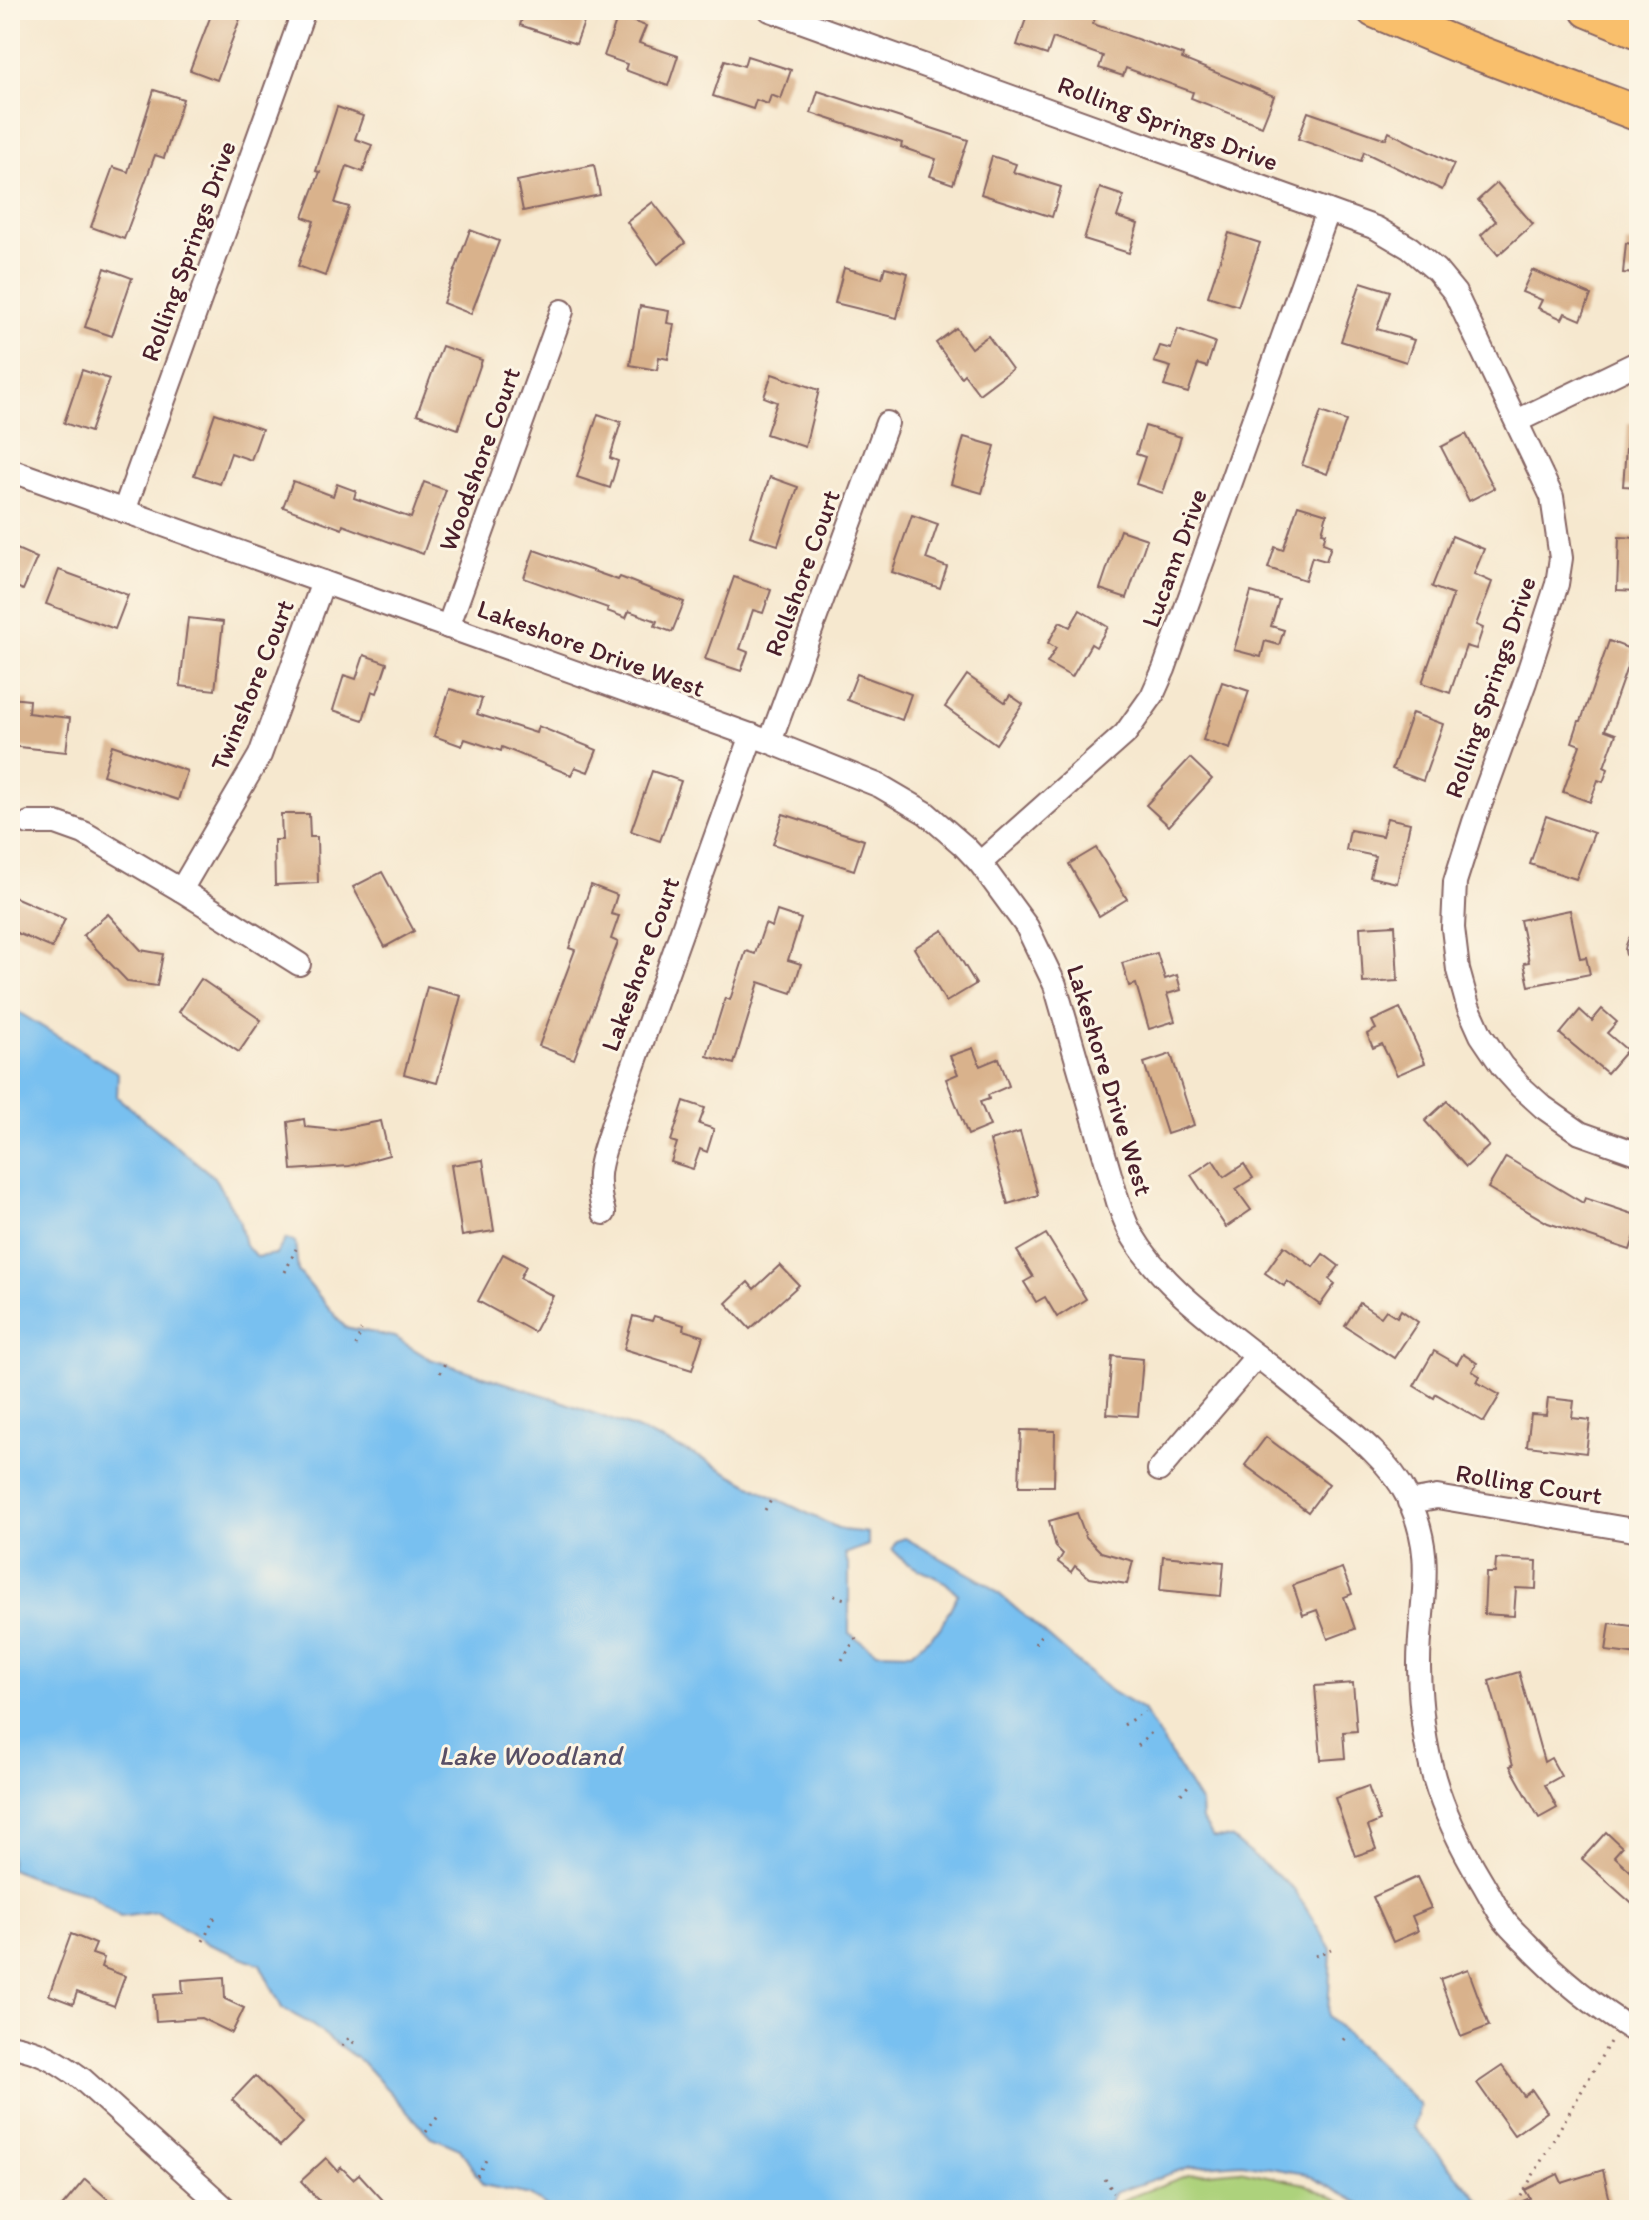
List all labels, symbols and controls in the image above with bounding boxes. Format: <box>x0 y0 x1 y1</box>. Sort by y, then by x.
street label: Rolling Springs Drive <box>1053 68 1283 178</box>
street label: Rolling Springs Drive <box>133 136 243 366</box>
street label: Woodshore Court <box>431 362 527 555</box>
street label: Lucann Drive <box>1134 484 1214 632</box>
street label: Rollshore Court <box>757 485 847 661</box>
street label: Rolling Springs Drive <box>1437 572 1543 802</box>
street label: Lakeshore Drive West <box>473 592 709 704</box>
street label: Twinshore Court <box>203 595 301 775</box>
street label: Lakeshore Court <box>594 872 687 1056</box>
street label: Lakeshore Drive West <box>1060 961 1160 1200</box>
street label: Rolling Court <box>1453 1457 1605 1511</box>
water label: Lake Woodland <box>439 1738 624 1772</box>

